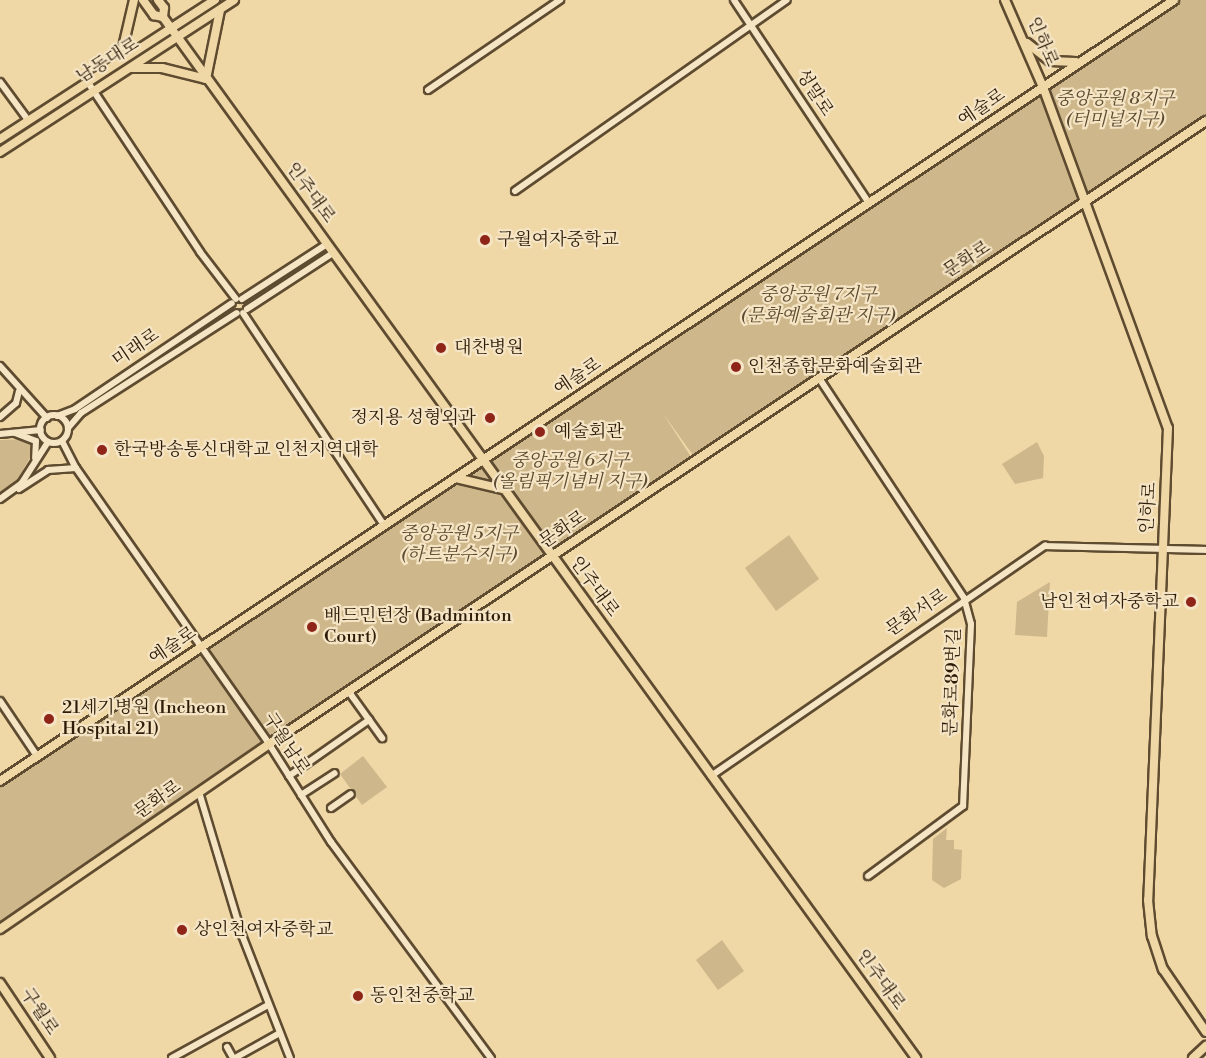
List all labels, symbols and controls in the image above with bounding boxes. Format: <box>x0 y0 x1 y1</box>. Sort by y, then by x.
street label: 인하로 <box>1022 14 1062 70</box>
street label: 남동대로 <box>73 33 143 89</box>
street label: 성말로 <box>791 65 837 121</box>
street label: 예술로 <box>954 84 1010 132</box>
park label: 중앙공원 8지구 (터미널지구) <box>1055 89 1175 132</box>
street label: 인주대로 <box>281 159 339 227</box>
place label: 구월여자중학교 <box>497 229 619 251</box>
marker: 구월여자중학교 <box>478 233 492 247</box>
street label: 문화로 <box>939 237 995 283</box>
park label: 중앙공원 7지구 (문화예술회관 지구) <box>741 285 895 328</box>
street label: 미래로 <box>108 324 164 372</box>
place label: 대찬병원 <box>454 337 524 359</box>
marker: 대찬병원 <box>432 339 450 357</box>
street label: 예술로 <box>550 353 606 401</box>
place label: 인천종합문화예술회관 <box>748 356 922 378</box>
marker: 인천종합문화예술회관 <box>729 360 743 374</box>
place label: 정지용 성형외과 <box>351 407 476 429</box>
marker: 정지용 성형외과 <box>481 409 499 427</box>
place label: 예술회관 <box>554 421 624 443</box>
marker: 예술회관 <box>531 423 549 441</box>
place label: 한국방송통신대학교 인천지역대학 <box>114 439 379 461</box>
marker: 한국방송통신대학교 인천지역대학 <box>95 443 109 457</box>
park label: 중앙공원 6지구 (올림픽기념비 지구) <box>493 451 647 494</box>
street label: 인하로 <box>1136 481 1162 535</box>
street label: 문화로 <box>535 506 591 554</box>
park label: 중앙공원 5지구 (하트분수지구) <box>400 524 518 566</box>
street label: 인주대로 <box>565 553 623 621</box>
street label: 문화서로 <box>882 585 952 641</box>
place label: 남인천여자중학교 <box>1040 591 1179 613</box>
marker: 남인천여자중학교 <box>1184 595 1198 609</box>
place label: 배드민턴장 (Badminton Court) <box>324 606 512 648</box>
marker: 배드민턴장 (Badminton Court) <box>305 620 319 634</box>
street label: 예술로 <box>145 622 201 670</box>
street label: 문화로89번길 <box>940 627 966 737</box>
place label: 21세기병원 (Incheon Hospital 21) <box>62 698 226 740</box>
street label: 구월남로 <box>258 709 314 779</box>
marker: 21세기병원 (Incheon Hospital 21) <box>40 710 58 728</box>
street label: 문화로 <box>130 776 186 824</box>
place label: 상인천여자중학교 <box>194 919 333 941</box>
marker: 상인천여자중학교 <box>175 923 189 937</box>
street label: 인주대로 <box>851 946 909 1014</box>
street label: 구월로 <box>15 984 63 1040</box>
place label: 동인천중학교 <box>370 985 474 1007</box>
marker: 동인천중학교 <box>351 989 365 1003</box>

